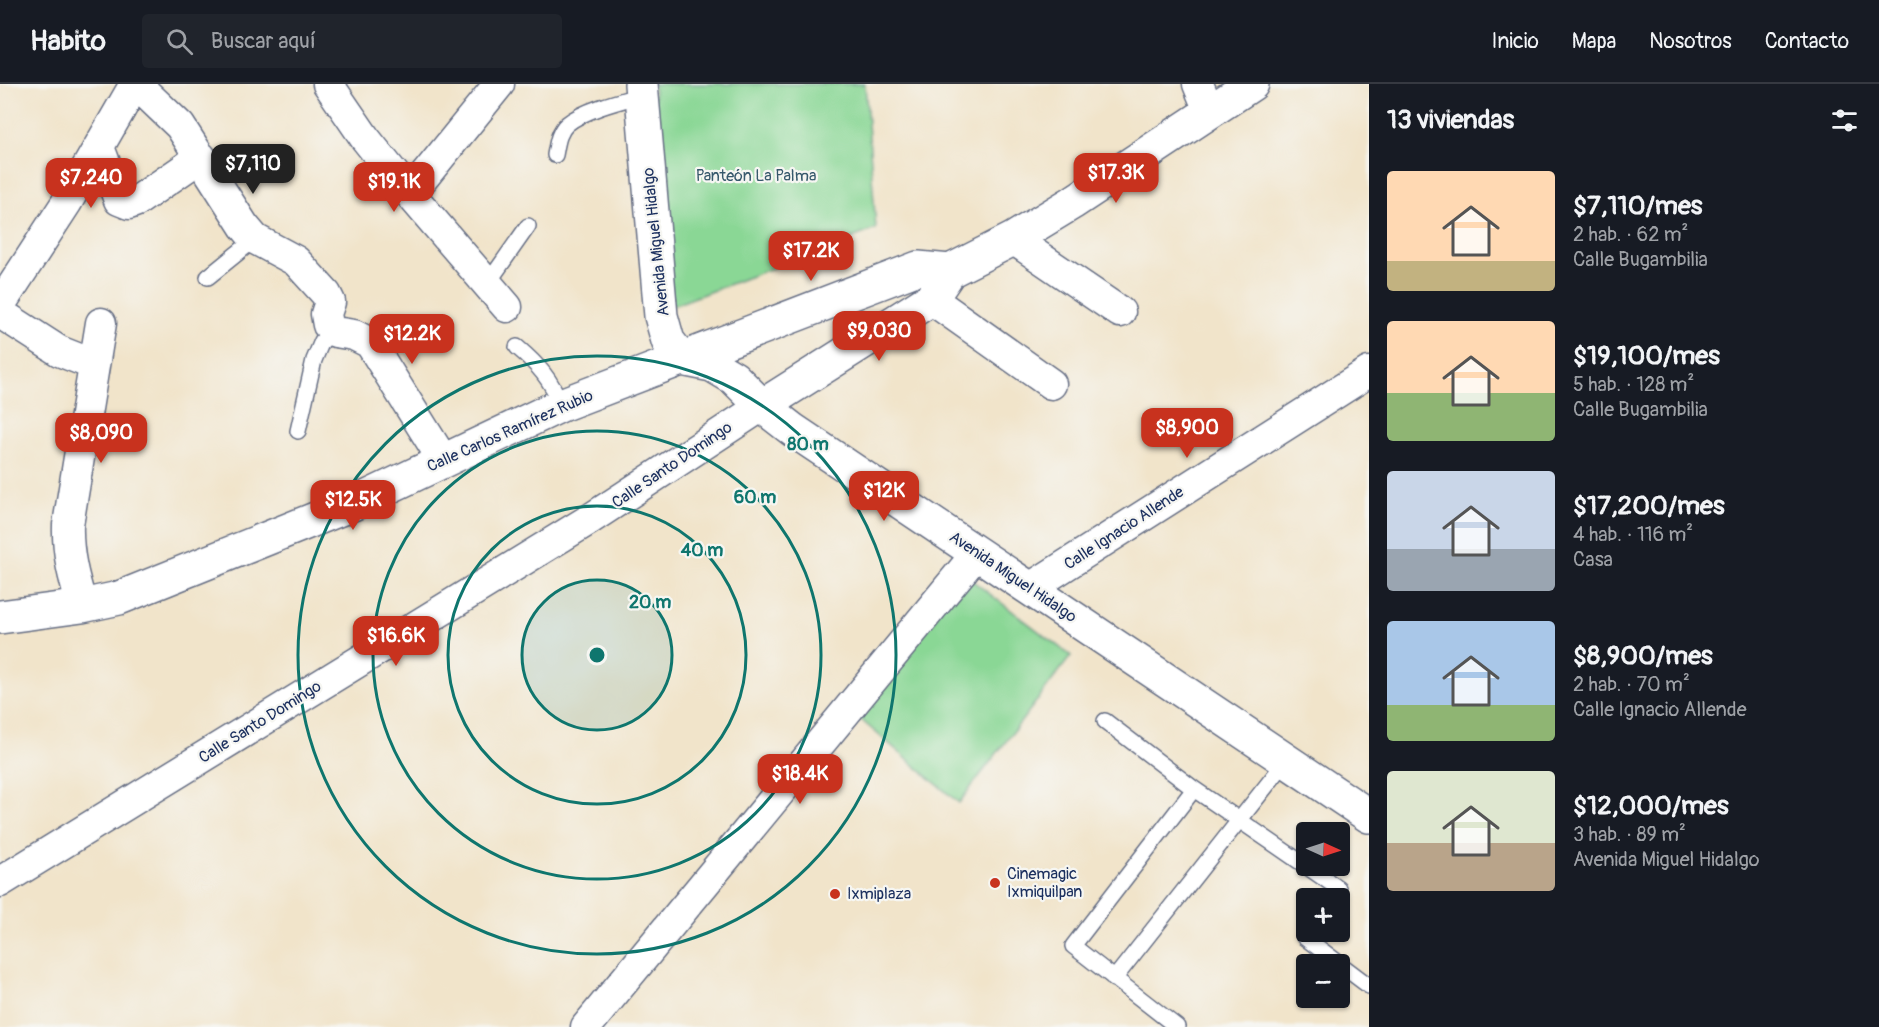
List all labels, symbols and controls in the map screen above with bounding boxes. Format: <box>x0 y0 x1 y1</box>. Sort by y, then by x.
search box <box>142 14 562 68</box>
text: Habito <box>30 24 106 59</box>
icon: search <box>163 25 196 58</box>
text: Buscar aquí <box>211 27 316 55</box>
text: Inicio <box>1492 28 1539 55</box>
text: Mapa <box>1572 28 1616 55</box>
text: Nosotros <box>1649 28 1732 55</box>
text: Contacto <box>1765 28 1849 55</box>
text: 13 viviendas <box>1387 104 1514 136</box>
icon: filters <box>1828 104 1861 137</box>
pin: $7,110 <box>204 144 302 195</box>
text: $7,110 <box>225 151 281 176</box>
pin: $17.3K <box>1067 153 1165 204</box>
pin: $7,240 <box>42 158 140 209</box>
text: $17.3K <box>1088 160 1144 185</box>
pin: $19.1K <box>345 162 443 213</box>
text: $7,240 <box>60 165 122 190</box>
street label: Avenida Miguel Hidalgo <box>638 166 674 317</box>
park label: Panteón La Palma <box>696 166 816 186</box>
text: $19.1K <box>367 169 421 194</box>
text: $7,110/mes <box>1573 190 1702 222</box>
icon: home <box>1435 195 1507 267</box>
text: 2 hab. · 62 m² <box>1573 222 1688 247</box>
pin: $17.2K <box>762 231 860 282</box>
text: $17.2K <box>783 238 839 263</box>
text: Calle Bugambilia <box>1573 247 1708 272</box>
pin: $9,030 <box>830 311 928 362</box>
pin: $12.2K <box>363 314 461 365</box>
text: $9,030 <box>847 318 911 343</box>
text: $12.2K <box>383 321 441 346</box>
text: $19,100/mes <box>1573 340 1720 372</box>
icon: home <box>1435 345 1507 417</box>
text: 5 hab. · 128 m² <box>1573 372 1694 397</box>
street label: Calle Carlos Ramírez Rubio <box>424 385 596 477</box>
text: Calle Bugambilia <box>1573 397 1708 422</box>
pin: $8,900 <box>1138 408 1236 459</box>
pin: $8,090 <box>52 413 150 464</box>
text: $8,900 <box>1155 415 1219 440</box>
street label: Calle Santo Domingo <box>608 417 736 513</box>
text: $8,090 <box>69 420 133 445</box>
text: 80 m <box>787 433 829 456</box>
pin: $12K <box>848 471 920 522</box>
text: $12K <box>863 478 905 503</box>
pin: $12.5K <box>304 480 402 531</box>
street label: Calle Ignacio Allende <box>1060 482 1188 574</box>
text: 60 m <box>734 486 776 509</box>
text: $12.5K <box>324 487 382 512</box>
text: $17,200/mes <box>1573 490 1725 522</box>
icon: home <box>1435 495 1507 567</box>
text: 4 hab. · 116 m² <box>1573 522 1693 547</box>
street label: Avenida Miguel Hidalgo <box>946 527 1081 627</box>
text: 40 m <box>681 539 723 562</box>
text: Casa <box>1573 547 1613 572</box>
text: 20 m <box>629 591 671 614</box>
pin: $16.6K <box>347 616 445 667</box>
text: $16.6K <box>367 623 425 648</box>
text: $8,900/mes <box>1573 640 1713 672</box>
centre of rings <box>587 645 607 665</box>
icon: home <box>1435 645 1507 717</box>
text: 2 hab. · 70 m² <box>1573 672 1690 697</box>
street label: Calle Santo Domingo <box>195 676 325 768</box>
text: Calle Ignacio Allende <box>1573 697 1747 722</box>
pin: $18.4K <box>751 754 849 805</box>
text: $18.4K <box>772 761 828 786</box>
text: $12,000/mes <box>1573 790 1729 822</box>
icon: home <box>1435 795 1507 867</box>
north arrow <box>1296 822 1350 876</box>
map controls <box>1296 822 1350 1008</box>
text: 3 hab. · 89 m² <box>1573 822 1686 847</box>
text: Avenida Miguel Hidalgo <box>1573 847 1759 872</box>
place label: Cinemagic Ixmiquilpan <box>1007 864 1082 902</box>
marker: Cinemagic Ixmiquilpan <box>988 876 1002 890</box>
place label: Ixmiplaza <box>847 884 911 904</box>
marker: Ixmiplaza <box>828 887 842 901</box>
button: + <box>1296 888 1350 942</box>
button: − <box>1296 954 1350 1008</box>

